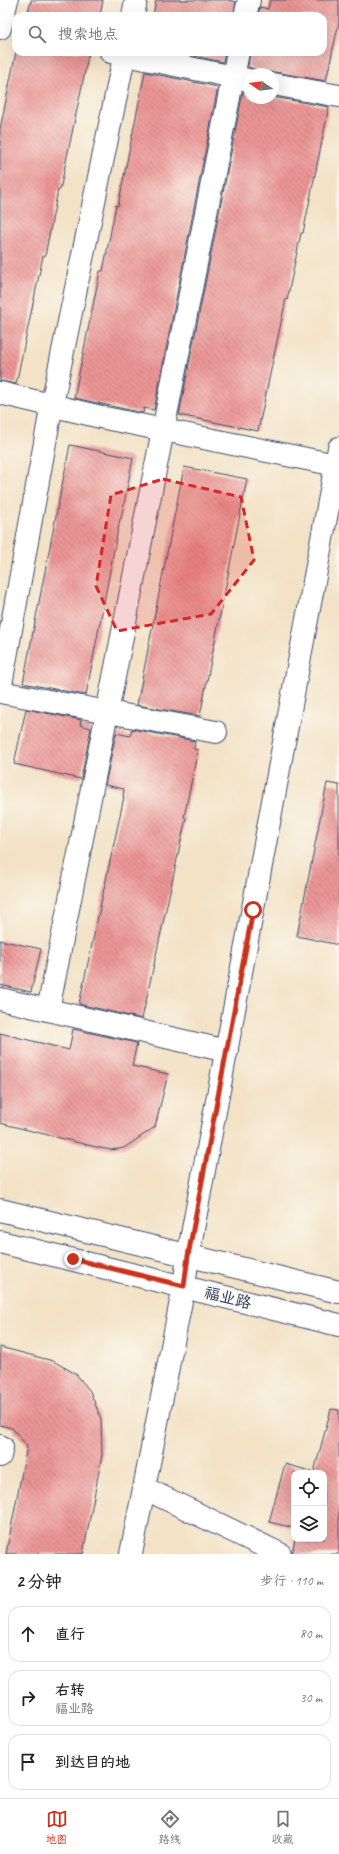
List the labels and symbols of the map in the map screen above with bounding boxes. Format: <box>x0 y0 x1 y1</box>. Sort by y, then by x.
north arrow <box>243 68 279 104</box>
route start <box>244 901 262 919</box>
route end <box>64 1250 82 1268</box>
street label: 福业路 <box>202 1282 253 1313</box>

